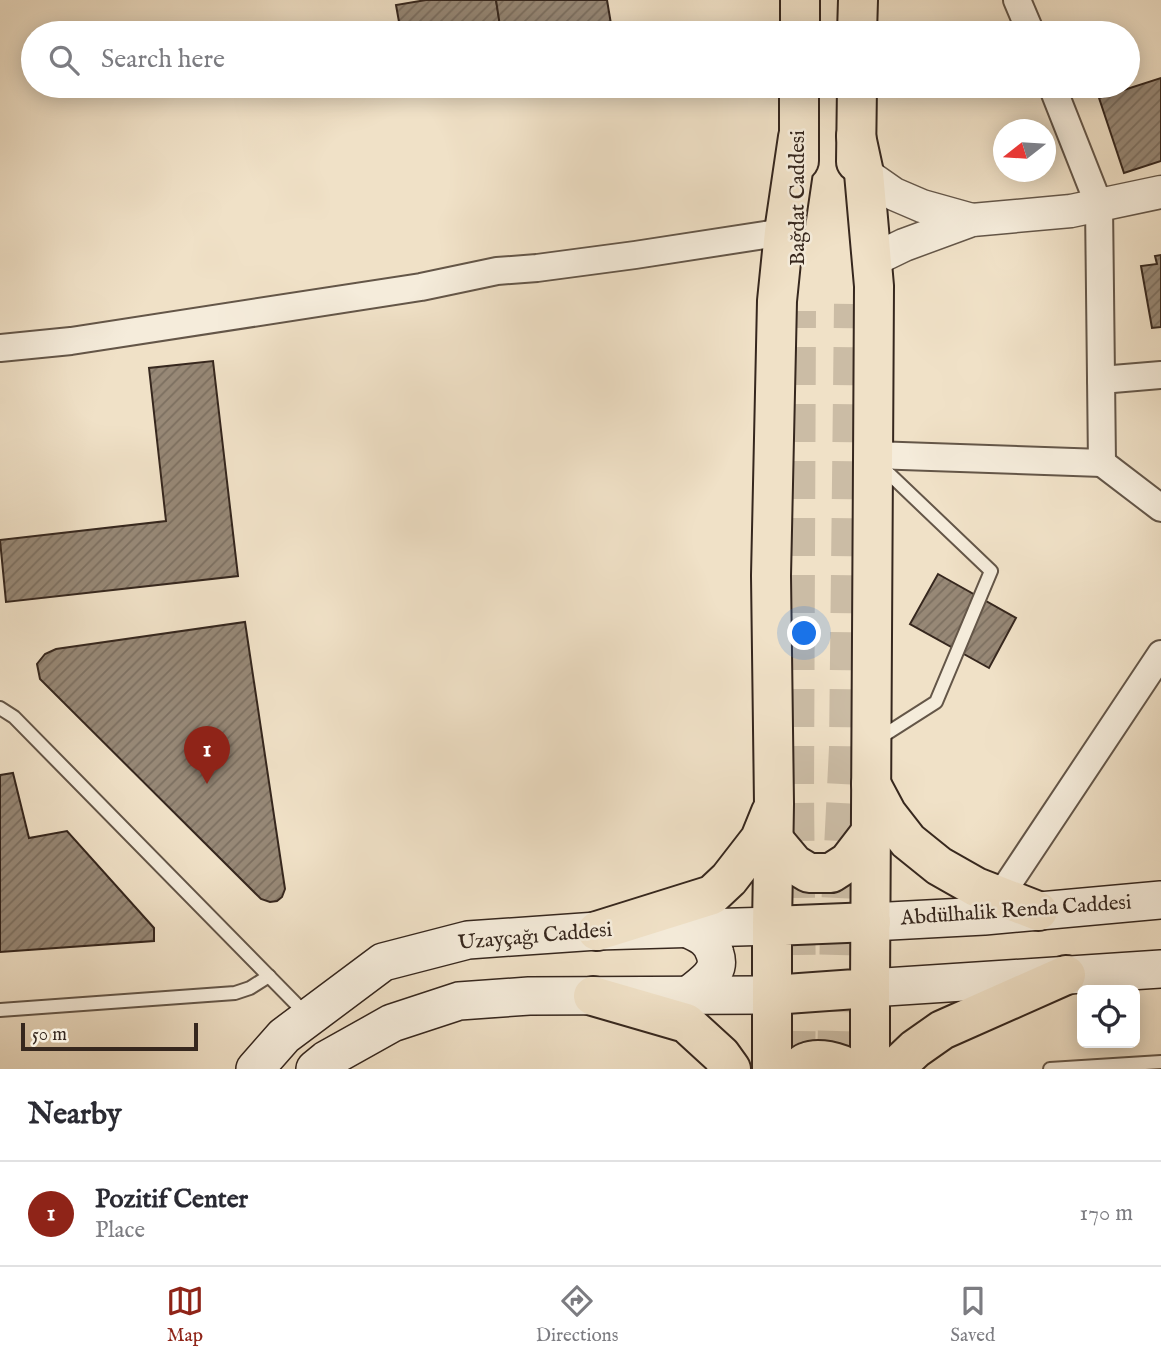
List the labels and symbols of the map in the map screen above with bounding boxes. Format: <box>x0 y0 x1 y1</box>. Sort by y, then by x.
north arrow <box>993 119 1056 182</box>
street label: Bağdat Caddesi <box>785 130 812 266</box>
your location <box>787 616 821 650</box>
pin: 1 <box>184 726 230 784</box>
street label: Abdülhalik Renda Caddesi <box>899 889 1132 933</box>
street label: Uzayçağı Caddesi <box>457 917 613 957</box>
scale bar <box>21 1020 198 1052</box>

